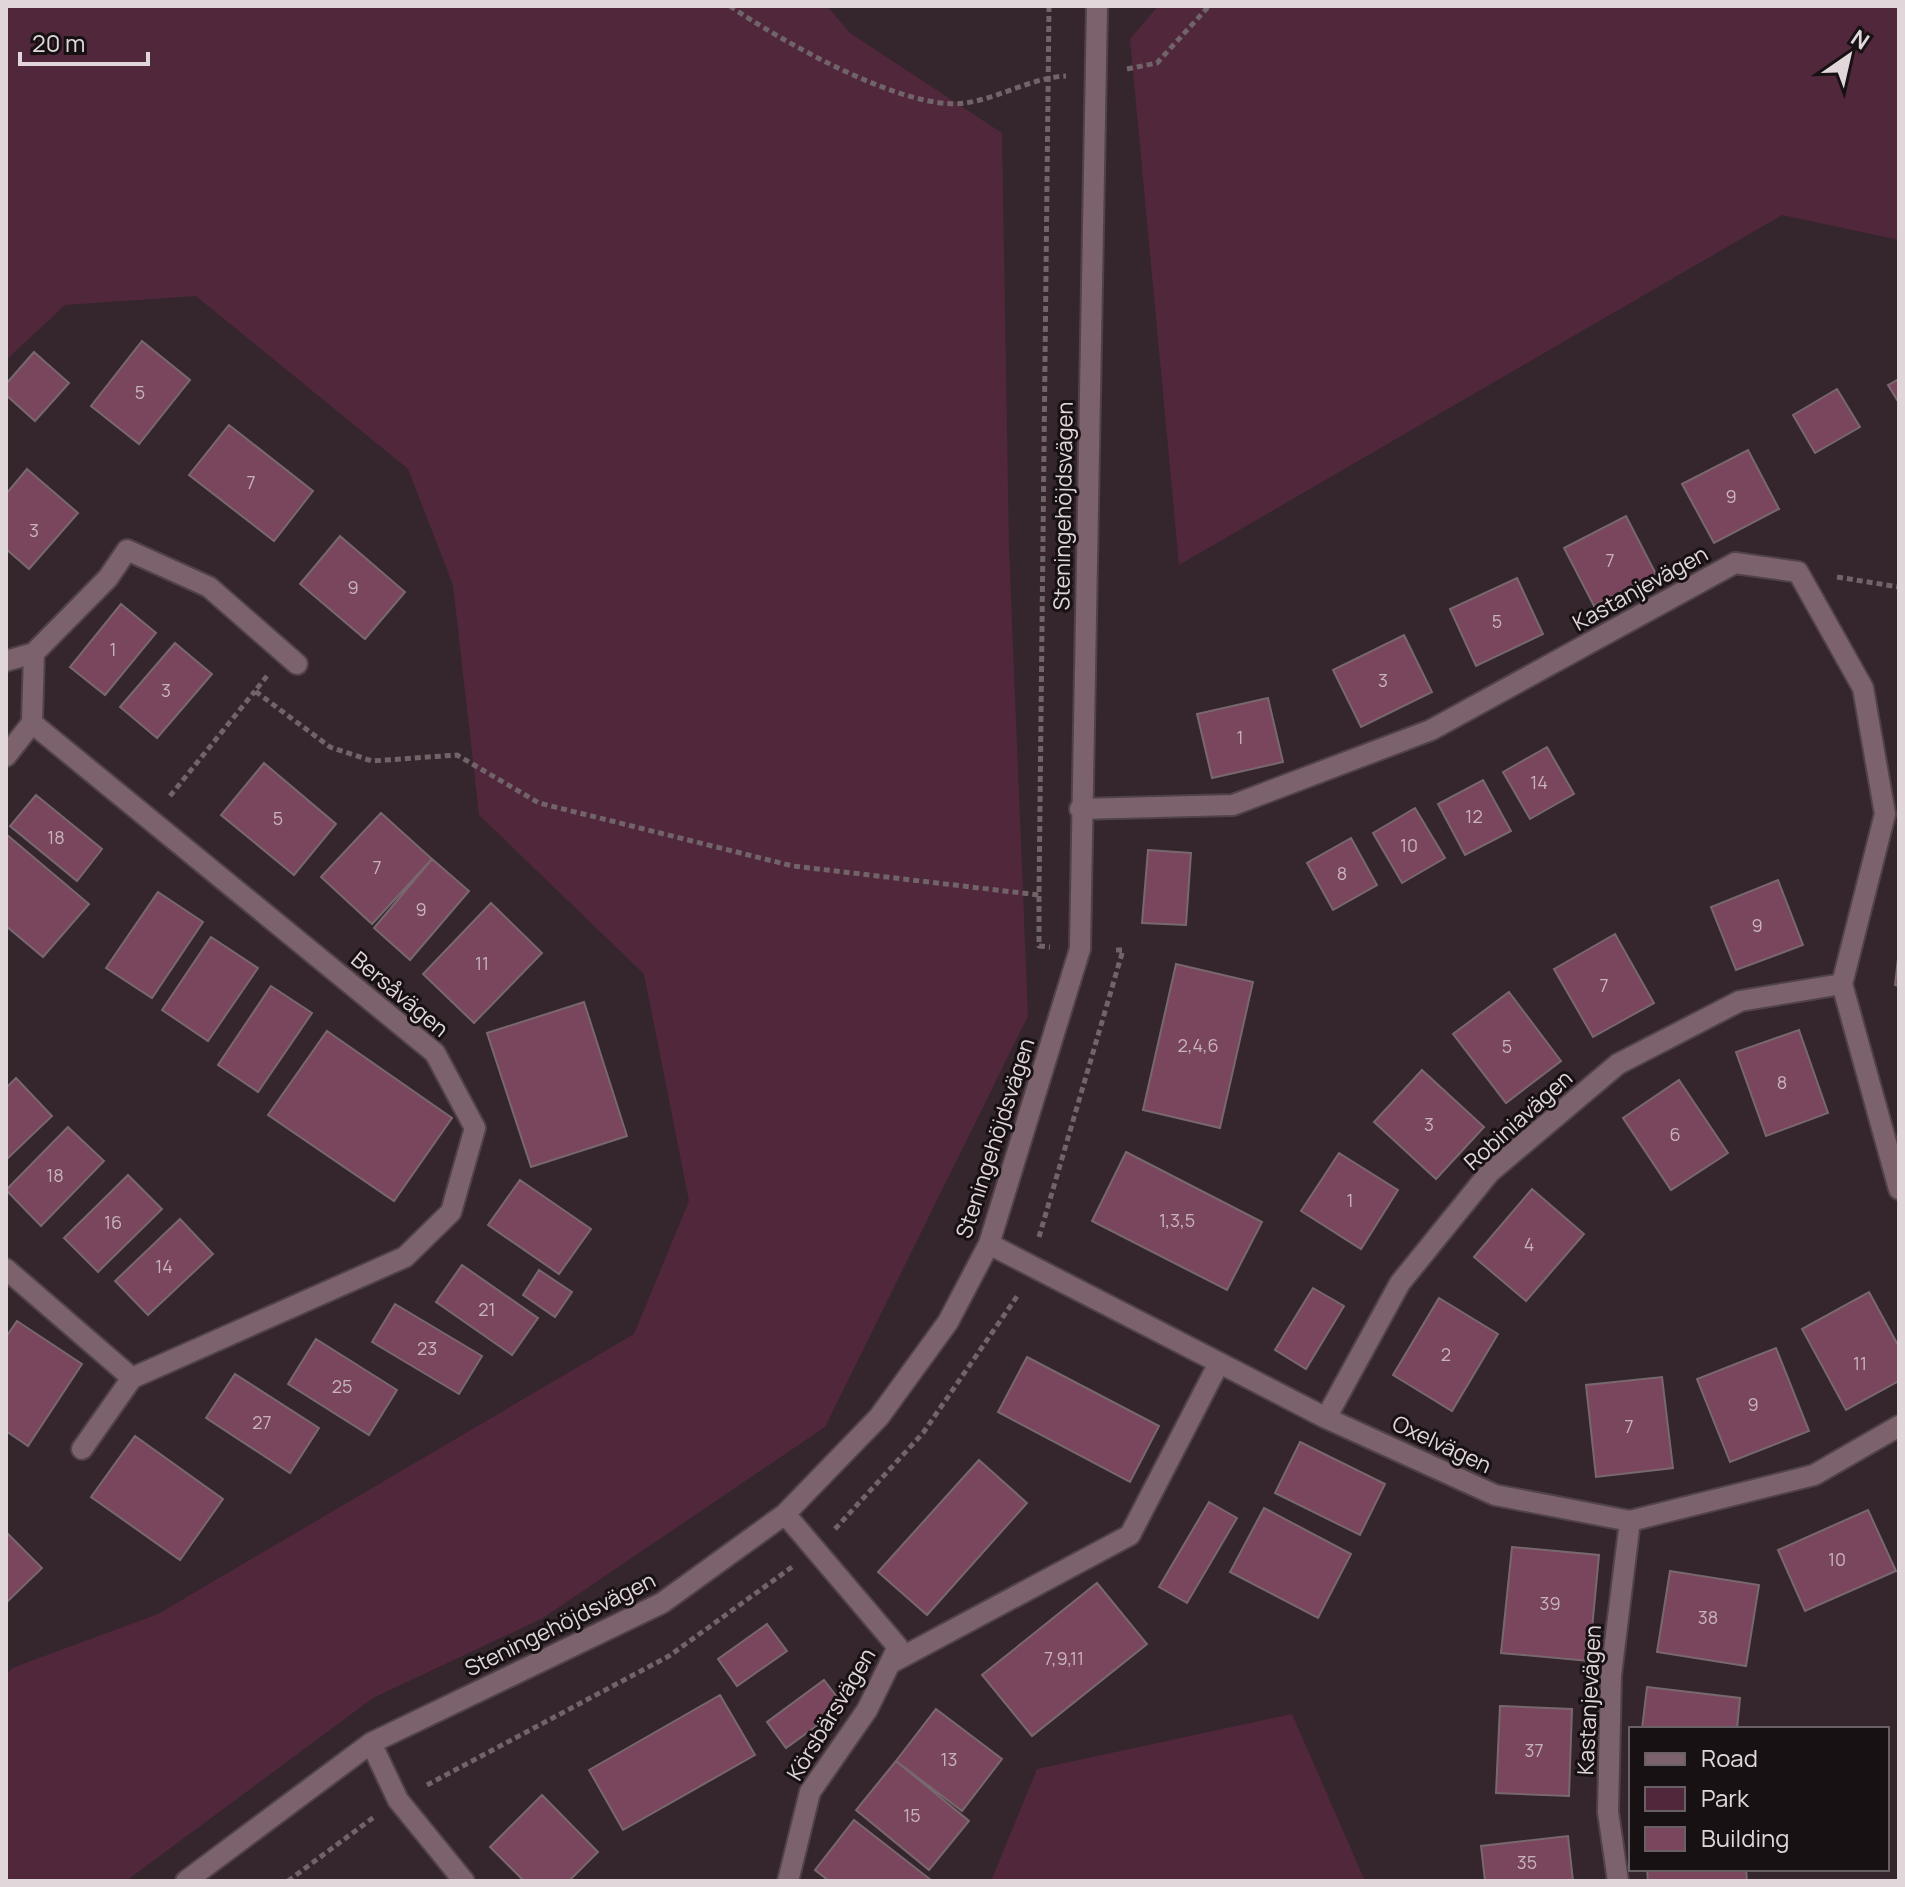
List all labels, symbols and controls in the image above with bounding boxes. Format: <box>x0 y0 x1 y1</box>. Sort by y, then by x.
scale bar <box>20 16 148 66</box>
north arrow <box>1809 16 1889 96</box>
text: N <box>1845 23 1875 56</box>
text: 20 m <box>32 26 85 59</box>
house number: 5 <box>135 380 145 404</box>
street label: Steningehöjdsvägen <box>1046 401 1080 611</box>
house number: 7 <box>246 470 256 494</box>
house number: 9 <box>1725 484 1737 508</box>
house number: 3 <box>29 518 39 542</box>
street label: Kastanjevägen <box>1567 538 1713 638</box>
house number: 7 <box>1605 548 1615 572</box>
house number: 9 <box>347 575 359 599</box>
house number: 5 <box>1492 609 1502 633</box>
house number: 1 <box>109 637 117 661</box>
house number: 3 <box>1378 668 1388 692</box>
house number: 3 <box>161 678 171 702</box>
house number: 1 <box>1236 725 1244 749</box>
house number: 14 <box>1530 770 1548 794</box>
house number: 12 <box>1465 804 1483 828</box>
house number: 5 <box>273 806 283 830</box>
house number: 18 <box>47 825 65 849</box>
house number: 10 <box>1400 833 1418 857</box>
house number: 7 <box>372 855 382 879</box>
house number: 8 <box>1337 861 1347 885</box>
house number: 9 <box>415 897 427 921</box>
house number: 9 <box>1751 913 1763 937</box>
street label: Bersåvägen <box>345 944 455 1044</box>
house number: 11 <box>475 951 489 975</box>
house number: 7 <box>1599 973 1609 997</box>
house number: 2,4,6 <box>1177 1033 1219 1057</box>
street label: Steningehöjdsvägen <box>948 1034 1042 1242</box>
house number: 5 <box>1502 1034 1512 1058</box>
street label: Robiniavägen <box>1457 1063 1579 1177</box>
house number: 8 <box>1777 1070 1787 1094</box>
house number: 3 <box>1424 1112 1434 1136</box>
house number: 6 <box>1669 1122 1681 1146</box>
house number: 18 <box>46 1163 64 1187</box>
house number: 1 <box>1346 1188 1354 1212</box>
house number: 1,3,5 <box>1159 1208 1195 1232</box>
house number: 16 <box>104 1210 122 1234</box>
house number: 4 <box>1524 1232 1534 1256</box>
house number: 14 <box>155 1254 173 1278</box>
house number: 21 <box>478 1297 496 1321</box>
house number: 23 <box>417 1336 437 1360</box>
house number: 2 <box>1441 1342 1451 1366</box>
house number: 11 <box>1853 1351 1867 1375</box>
house number: 25 <box>332 1374 352 1398</box>
house number: 9 <box>1747 1392 1759 1416</box>
street label: Oxelvägen <box>1388 1408 1496 1480</box>
house number: 27 <box>252 1410 272 1434</box>
house number: 7 <box>1624 1414 1634 1438</box>
house number: 10 <box>1828 1547 1846 1571</box>
street label: Steningehöjdsvägen <box>460 1565 660 1683</box>
house number: 39 <box>1539 1591 1561 1615</box>
house number: 38 <box>1698 1605 1718 1629</box>
street label: Kastanjevägen <box>1570 1624 1608 1776</box>
street label: Körsbärsvägen <box>780 1642 882 1786</box>
house number: 7,9,11 <box>1044 1646 1084 1670</box>
legend <box>1629 1727 1889 1871</box>
house number: 37 <box>1525 1738 1544 1762</box>
text: Road <box>1701 1741 1758 1774</box>
house number: 13 <box>941 1747 957 1771</box>
text: Park <box>1701 1781 1750 1814</box>
house number: 15 <box>903 1803 921 1827</box>
text: Building <box>1701 1821 1789 1854</box>
house number: 35 <box>1517 1850 1537 1874</box>

